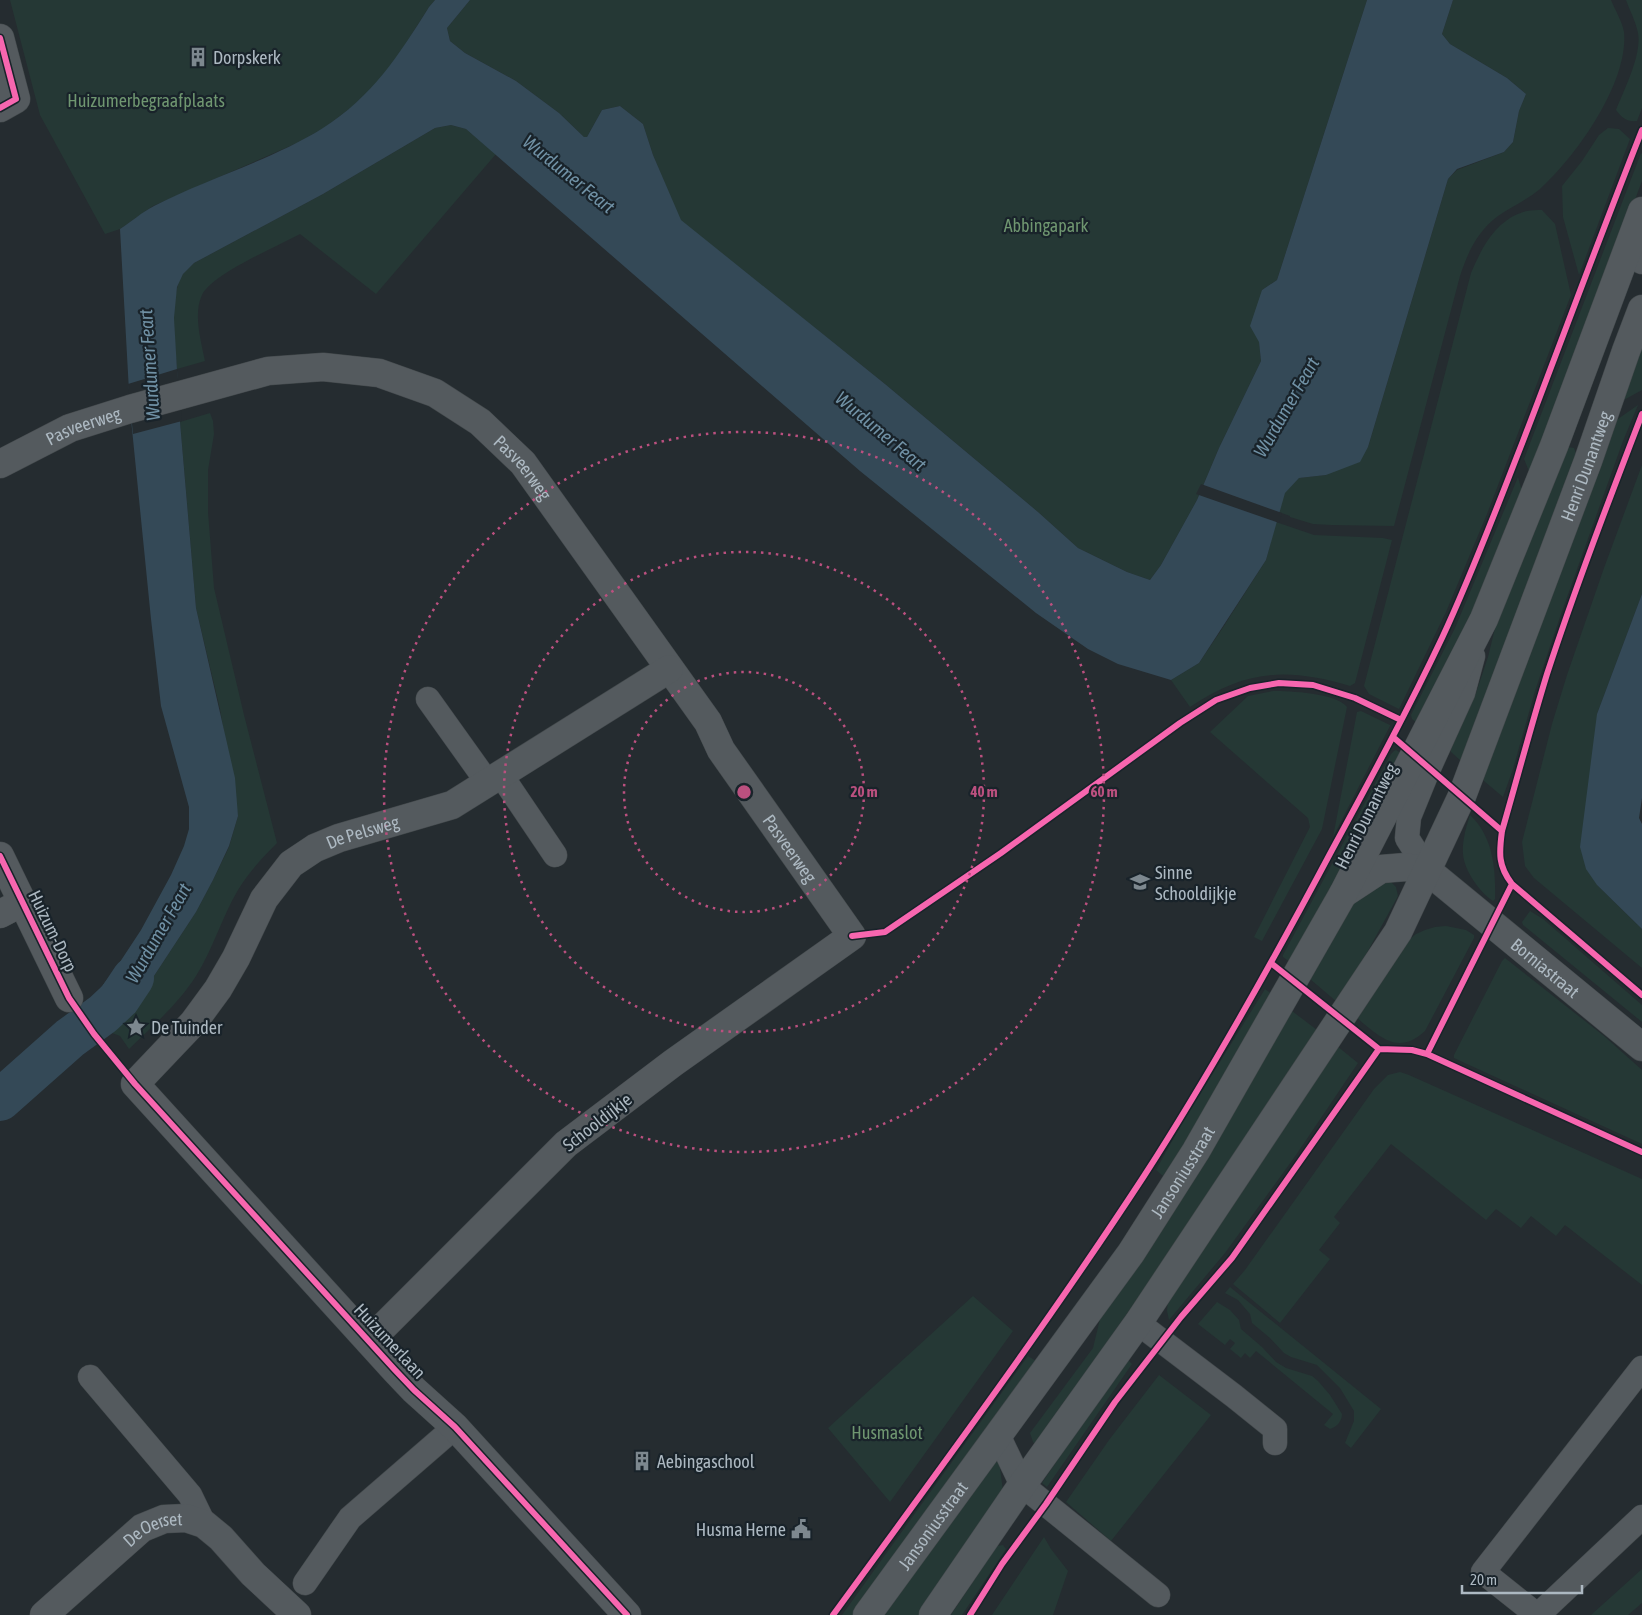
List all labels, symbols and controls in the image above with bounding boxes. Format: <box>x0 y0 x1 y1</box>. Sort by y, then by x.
building icon: Dorpskerk <box>187 46 209 68</box>
place label: Dorpskerk <box>213 47 281 68</box>
park label: Huizumerbegraafplaats <box>67 90 225 111</box>
water label: Wurdumer Feart <box>519 130 620 218</box>
park label: Abbingapark <box>1004 215 1088 236</box>
water label: Wurdumer Feart <box>134 308 164 421</box>
water label: Wurdumer Feart <box>1249 353 1324 461</box>
water label: Wurdumer Feart <box>831 387 931 476</box>
street label: Pasveerweg <box>42 402 124 449</box>
street label: Henri Dunantweg <box>1556 408 1615 524</box>
street label: Pasveerweg <box>490 431 556 504</box>
street label: Henri Dunantweg <box>1330 760 1402 872</box>
centre of rings <box>735 783 753 801</box>
text: 20 m <box>851 783 878 800</box>
text: 40 m <box>970 783 998 800</box>
text: 60 m <box>1091 783 1118 800</box>
street label: De Pelsweg <box>323 810 402 853</box>
street label: Pasveerweg <box>759 810 822 887</box>
place label: Sinne Schooldijkje <box>1155 862 1237 904</box>
school or university icon: Sinne Schooldijkje <box>1129 871 1151 893</box>
water label: Wurdumer Feart <box>121 879 196 987</box>
street label: Huizum-Dorp <box>24 887 82 975</box>
street label: Borniastraat <box>1507 933 1584 1002</box>
place icon: De Tuinder <box>125 1016 147 1038</box>
place label: De Tuinder <box>151 1017 223 1038</box>
street label: Schooldijkje <box>558 1089 636 1155</box>
street label: Jansoniusstraat <box>1146 1122 1219 1222</box>
street label: Huizumerlaan <box>350 1299 430 1383</box>
park label: Husmaslot <box>851 1422 923 1443</box>
building icon: Aebingaschool <box>631 1450 653 1472</box>
place label: Aebingaschool <box>657 1451 755 1472</box>
street label: Jansoniusstraat <box>893 1477 972 1574</box>
street label: De Oerset <box>118 1508 183 1551</box>
public building icon: Husma Herne <box>790 1518 812 1540</box>
place label: Husma Herne <box>696 1519 786 1540</box>
scale bar <box>1462 1562 1582 1594</box>
text: 20 m <box>1470 1571 1497 1588</box>

